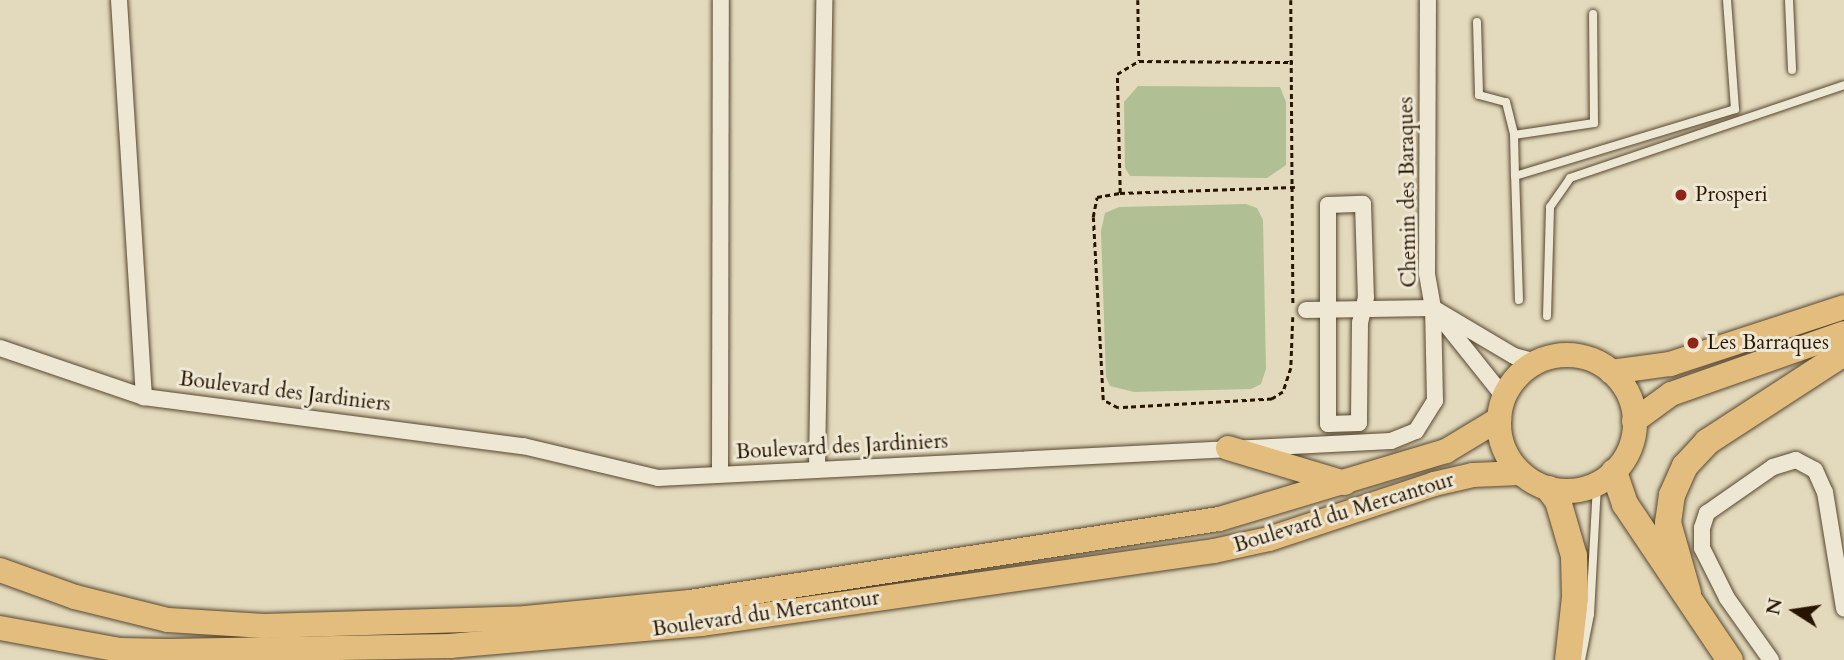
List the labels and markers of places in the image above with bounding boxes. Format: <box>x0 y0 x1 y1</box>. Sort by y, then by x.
place label: Prosperi <box>1695 182 1768 208</box>
marker: Prosperi <box>1673 187 1689 203</box>
place label: Les Barraques <box>1707 330 1829 356</box>
marker: Les Barraques <box>1685 335 1701 351</box>

